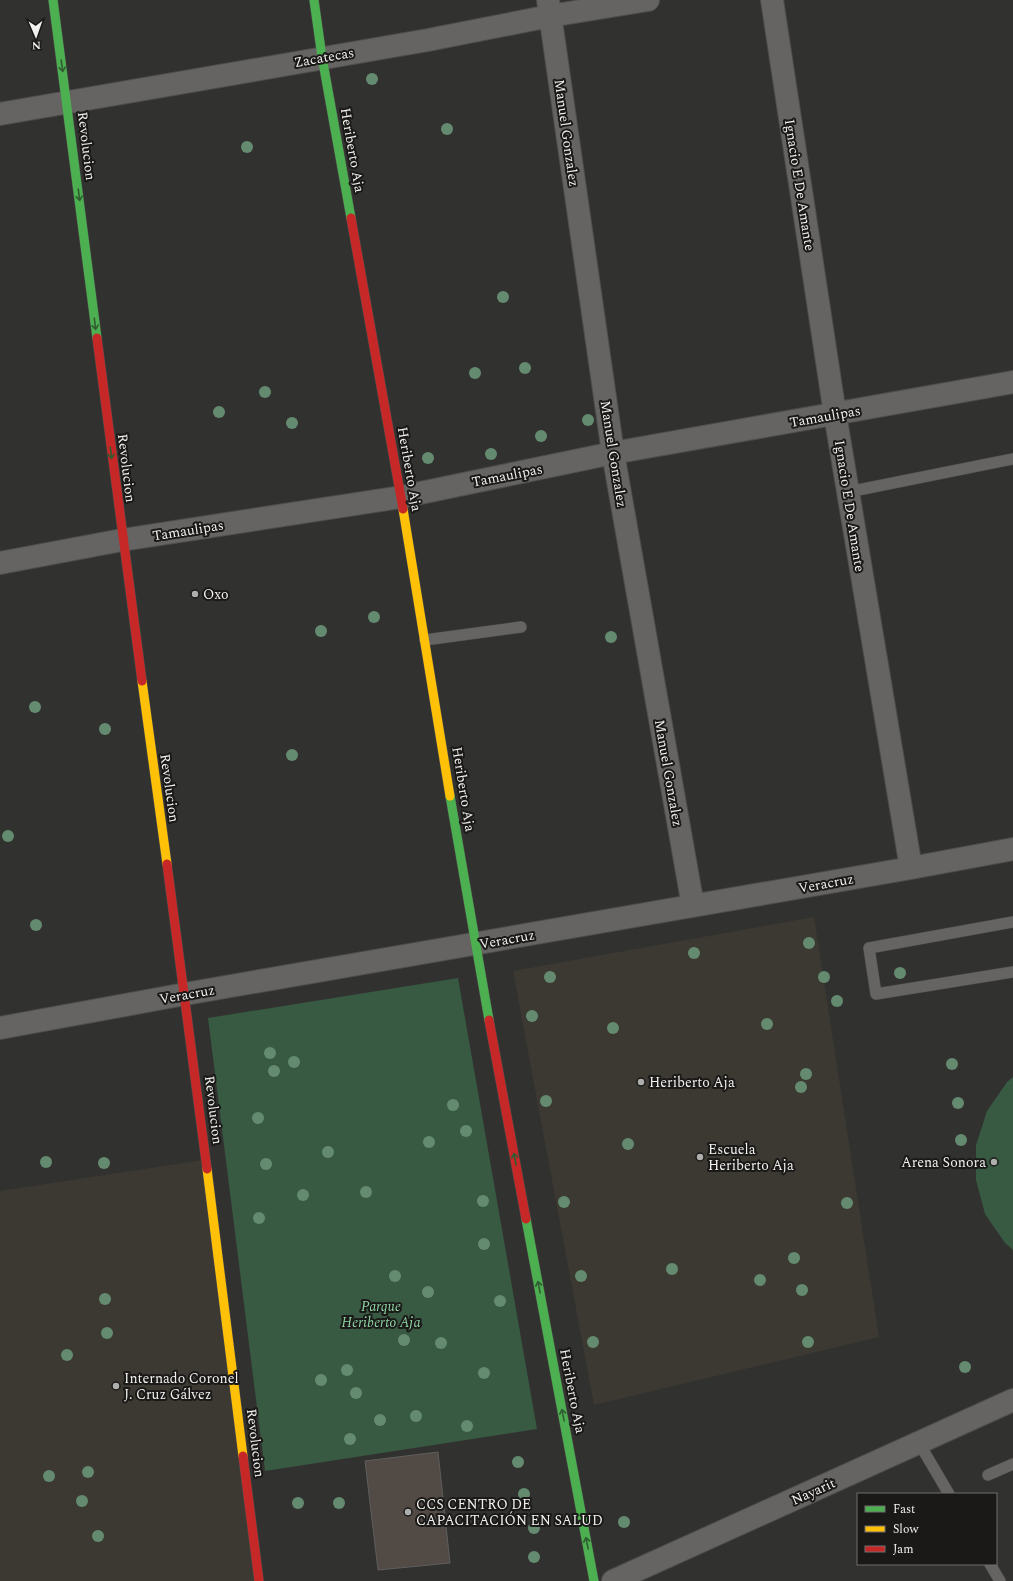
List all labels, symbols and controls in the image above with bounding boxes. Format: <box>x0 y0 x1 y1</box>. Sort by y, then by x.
north arrow <box>16 16 56 56</box>
text: N <box>32 37 41 54</box>
street label: Zacatecas <box>292 42 356 73</box>
one-way arrow <box>58 59 66 72</box>
street label: Manuel Gonzalez <box>549 78 584 188</box>
street label: Heriberto Aja <box>335 106 370 194</box>
street label: Revolucion <box>72 110 101 182</box>
street label: Ignacio E De Amante <box>779 118 820 253</box>
one-way arrow <box>75 188 82 201</box>
one-way arrow <box>91 317 98 330</box>
street label: Manuel Gonzalez <box>595 399 632 509</box>
street label: Tamaulipas <box>788 400 862 433</box>
street label: Heriberto Aja <box>392 425 427 513</box>
street label: Revolucion <box>112 432 141 504</box>
street label: Ignacio E De Amante <box>829 439 870 574</box>
one-way arrow <box>107 446 115 459</box>
street label: Tamaulipas <box>470 458 544 493</box>
street label: Tamaulipas <box>151 515 225 546</box>
place label: Oxo <box>203 584 229 605</box>
marker: Oxo <box>190 589 200 599</box>
street label: Manuel Gonzalez <box>649 718 688 828</box>
street label: Heriberto Aja <box>446 745 481 833</box>
street label: Revolucion <box>154 752 185 824</box>
street label: Veracruz <box>797 868 855 899</box>
street label: Veracruz <box>478 924 536 955</box>
street label: Veracruz <box>158 979 216 1010</box>
place label: Heriberto Aja <box>649 1072 735 1093</box>
street label: Revolucion <box>199 1074 228 1146</box>
marker: Heriberto Aja <box>636 1077 646 1087</box>
place label: Escuela Heriberto Aja <box>708 1139 794 1176</box>
marker: Escuela Heriberto Aja <box>695 1152 705 1162</box>
place label: Arena Sonora <box>901 1152 986 1173</box>
one-way arrow <box>511 1153 519 1166</box>
marker: Arena Sonora <box>989 1157 999 1167</box>
one-way arrow <box>535 1281 543 1294</box>
park label: Parque Heriberto Aja <box>342 1296 421 1333</box>
street label: Heriberto Aja <box>554 1347 591 1435</box>
place label: Internado Coronel J. Cruz Gálvez <box>124 1368 239 1405</box>
marker: Internado Coronel J. Cruz Gálvez <box>111 1381 121 1391</box>
street label: Revolucion <box>241 1407 270 1479</box>
one-way arrow <box>559 1409 567 1422</box>
street label: Nayarit <box>788 1472 839 1510</box>
legend <box>857 1493 997 1565</box>
place label: CCS CENTRO DE CAPACITACIÓN EN SALUD <box>416 1494 603 1531</box>
text: Fast <box>893 1500 915 1519</box>
marker: CCS CENTRO DE CAPACITACIÓN EN SALUD <box>403 1507 413 1517</box>
text: Slow <box>893 1520 919 1539</box>
one-way arrow <box>582 1537 590 1550</box>
text: Jam <box>893 1540 914 1559</box>

